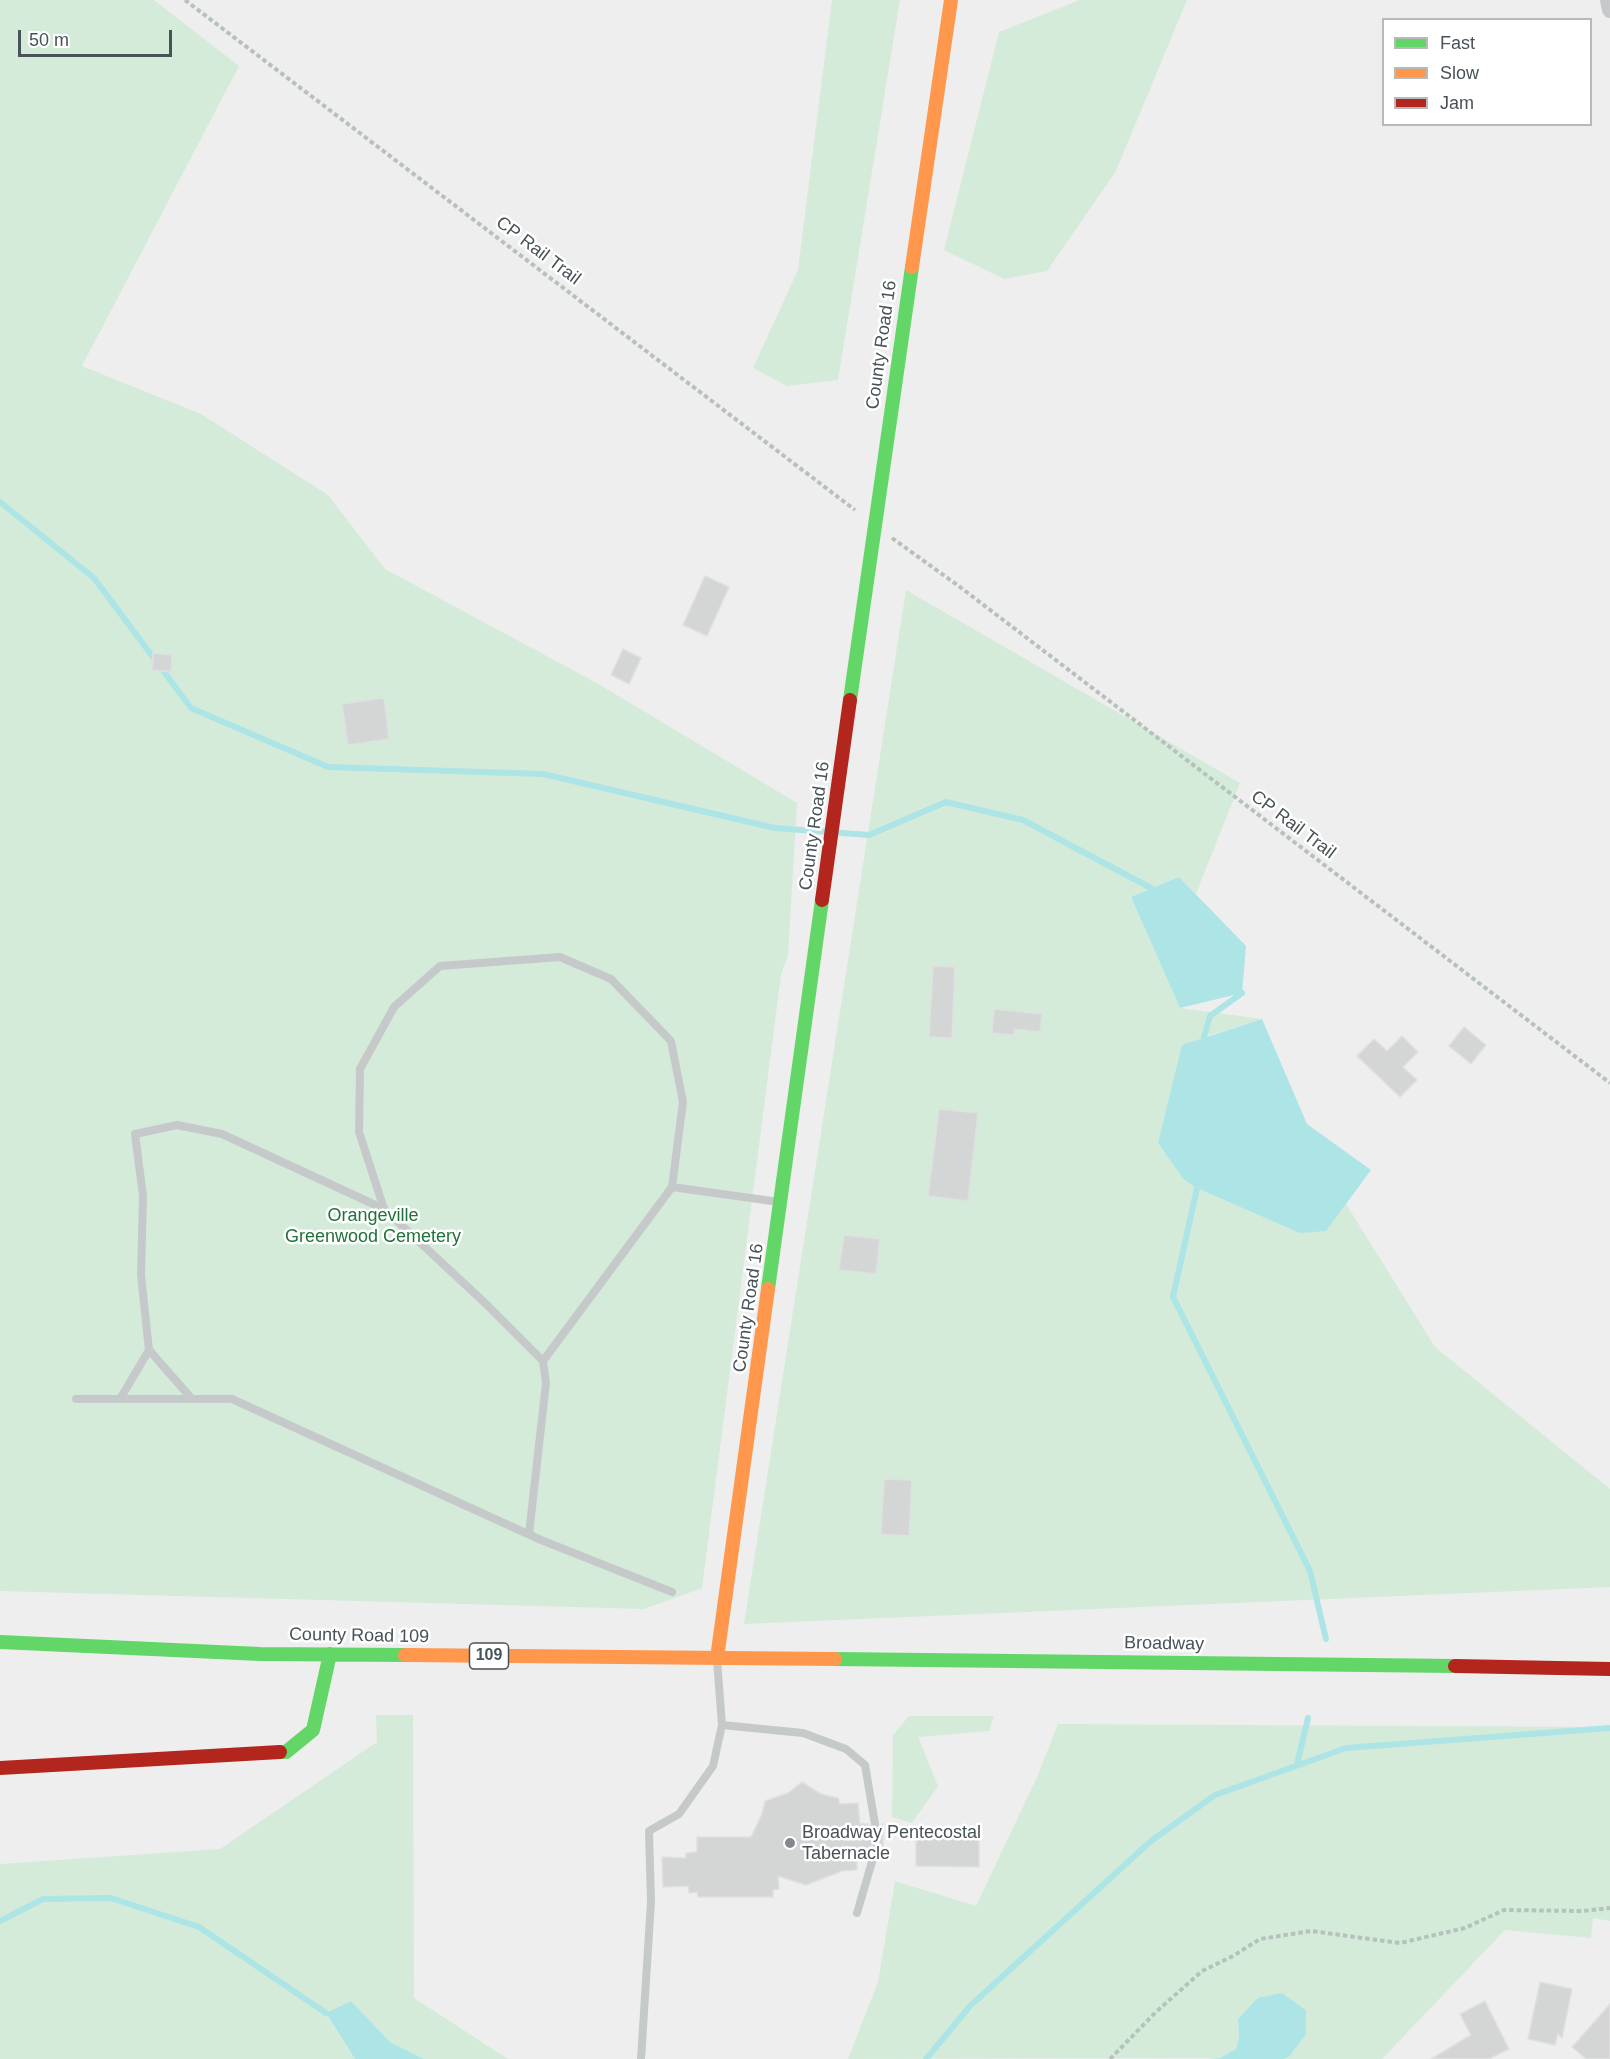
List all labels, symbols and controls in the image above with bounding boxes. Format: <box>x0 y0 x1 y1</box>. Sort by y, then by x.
scale bar <box>21 18 176 56</box>
legend <box>1382 18 1592 126</box>
text: 50 m <box>29 30 69 50</box>
text: Fast <box>1440 33 1475 53</box>
text: Slow <box>1440 63 1479 83</box>
text: Jam <box>1440 93 1474 113</box>
street label: CP Rail Trail <box>491 212 585 290</box>
street label: County Road 16 <box>862 279 902 411</box>
street label: County Road 16 <box>795 760 835 892</box>
street label: CP Rail Trail <box>1246 786 1340 864</box>
park label: Orangeville Greenwood Cemetery <box>285 1205 461 1248</box>
street label: County Road 16 <box>729 1242 769 1374</box>
street label: County Road 109 <box>289 1624 429 1648</box>
street label: Broadway <box>1124 1633 1204 1655</box>
road number: 109 <box>470 1643 508 1669</box>
place label: Broadway Pentecostal Tabernacle <box>802 1822 981 1864</box>
marker: Broadway Pentecostal Tabernacle <box>783 1836 797 1850</box>

